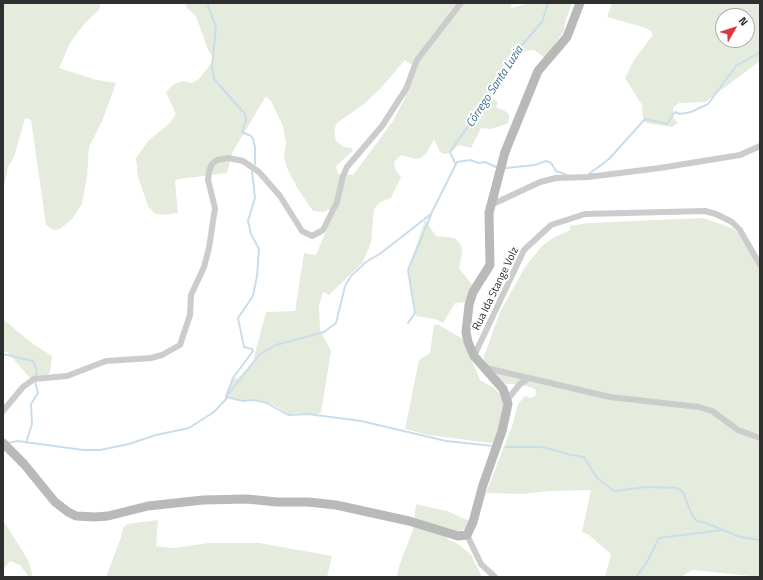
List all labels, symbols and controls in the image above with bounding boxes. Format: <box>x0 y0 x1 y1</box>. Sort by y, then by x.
north arrow <box>715 8 755 48</box>
text: N <box>735 13 752 29</box>
water label: Córrego Santa Luzia <box>463 44 527 130</box>
street label: Rua Ida Stange Volz <box>470 245 522 333</box>

